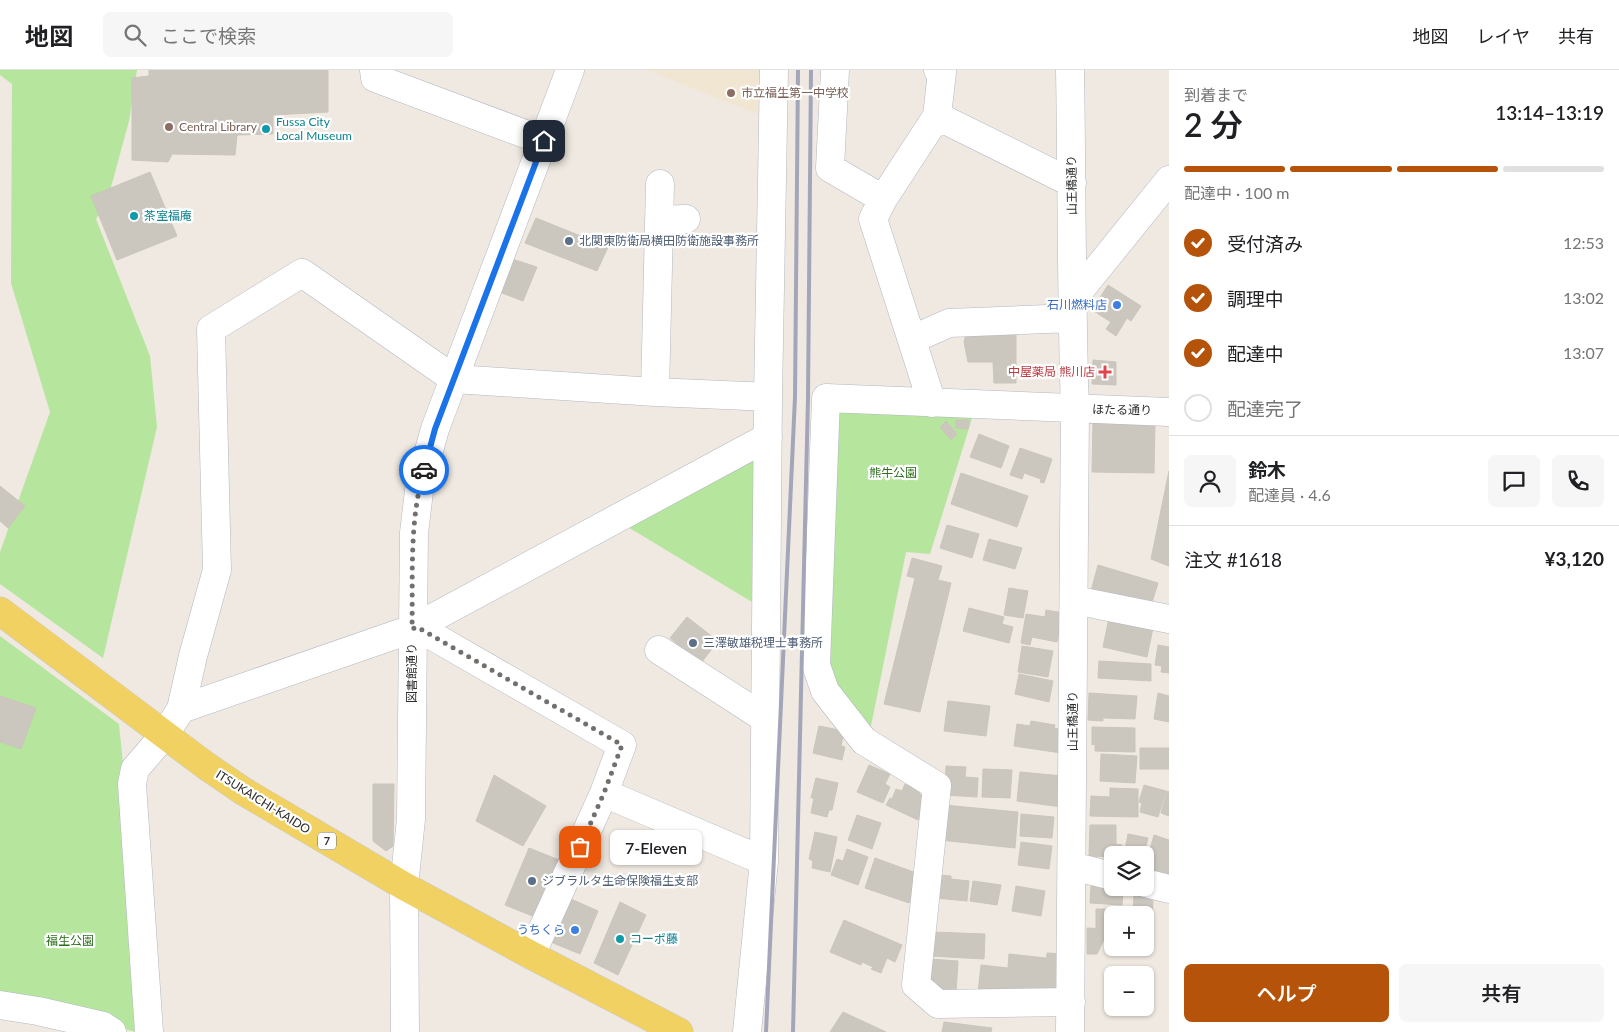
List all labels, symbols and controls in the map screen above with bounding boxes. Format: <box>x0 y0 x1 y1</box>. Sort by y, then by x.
search box <box>103 12 453 57</box>
text: 地図 <box>25 21 73 50</box>
icon: search <box>121 21 149 49</box>
text: ここで検索 <box>161 24 256 47</box>
text: 地図 <box>1413 25 1449 47</box>
text: レイヤ <box>1477 25 1530 47</box>
text: 共有 <box>1558 25 1594 47</box>
place label: 市立福生第一中学校 <box>741 85 849 100</box>
text: 到着まで <box>1184 85 1248 104</box>
marker: 市立福生第一中学校 <box>725 87 737 99</box>
text: 13:14–13:19 <box>1495 101 1604 124</box>
text: 2 分 <box>1184 105 1243 144</box>
place label: Fussa City Local Museum <box>276 114 352 143</box>
place label: Central Library <box>179 119 258 134</box>
pin <box>523 120 565 162</box>
marker: Central Library <box>163 121 175 133</box>
marker: Fussa City Local Museum <box>260 123 272 135</box>
icon: home <box>530 127 558 155</box>
street label: 山王橋通り <box>1063 155 1080 215</box>
text: 配達中 · 100 m <box>1184 183 1289 202</box>
place label: 茶室福庵 <box>144 208 192 223</box>
marker: 茶室福庵 <box>128 210 140 222</box>
icon: check <box>1184 229 1212 257</box>
text: 受付済み <box>1227 232 1303 255</box>
place label: 北関東防衛局横田防衛施設事務所 <box>579 233 759 248</box>
text: 12:53 <box>1563 233 1604 252</box>
marker: 北関東防衛局横田防衛施設事務所 <box>563 235 575 247</box>
icon: check <box>1184 284 1212 312</box>
text: 調理中 <box>1227 287 1284 310</box>
text: 13:02 <box>1563 288 1604 307</box>
place label: 石川燃料店 <box>1047 297 1107 312</box>
marker: 石川燃料店 <box>1111 299 1123 311</box>
icon: check <box>1184 339 1212 367</box>
text: 配達中 <box>1227 342 1284 365</box>
text: 13:07 <box>1563 343 1604 362</box>
place label: 中屋薬局 熊川店 <box>1008 364 1095 379</box>
marker: 中屋薬局 熊川店 <box>1099 366 1111 378</box>
text: 配達完了 <box>1227 397 1303 420</box>
street label: ほたる通り <box>1092 401 1152 418</box>
courier <box>399 445 449 495</box>
button: person <box>1184 455 1236 507</box>
button: chat <box>1488 455 1540 507</box>
button: phone <box>1552 455 1604 507</box>
icon: car <box>410 456 438 484</box>
text: 鈴木 <box>1248 458 1286 481</box>
park label: 熊牛公園 <box>869 465 917 480</box>
text: 配達員 · 4.6 <box>1248 485 1331 504</box>
text: ¥3,120 <box>1544 547 1604 570</box>
text: 注文 #1618 <box>1184 548 1282 571</box>
place label: 三澤敏雄税理士事務所 <box>703 635 823 650</box>
marker: 三澤敏雄税理士事務所 <box>687 637 699 649</box>
street label: 図書館通り <box>404 643 419 703</box>
street label: 山王橋通り <box>1065 691 1080 751</box>
street label: ITSUKAICHI-KAIDO <box>213 767 314 837</box>
pin <box>559 826 601 868</box>
callout: 7-Eleven <box>610 830 702 864</box>
road number: 7 <box>318 832 336 849</box>
icon: bag <box>566 833 594 861</box>
text: 7-Eleven <box>625 838 687 857</box>
map controls <box>1104 846 1154 1016</box>
button: layers <box>1104 846 1154 896</box>
place label: ジブラルタ生命保険福生支部 <box>542 873 698 888</box>
marker: ジブラルタ生命保険福生支部 <box>526 875 538 887</box>
button: + <box>1104 906 1154 956</box>
place label: うちくら <box>517 922 565 937</box>
marker: うちくら <box>569 924 581 936</box>
place label: コーポ藤 <box>630 931 678 946</box>
park label: 福生公園 <box>46 933 94 948</box>
marker: コーポ藤 <box>614 933 626 945</box>
button: ヘルプ <box>1184 964 1389 1022</box>
button: 共有 <box>1399 964 1604 1022</box>
button: − <box>1104 966 1154 1016</box>

